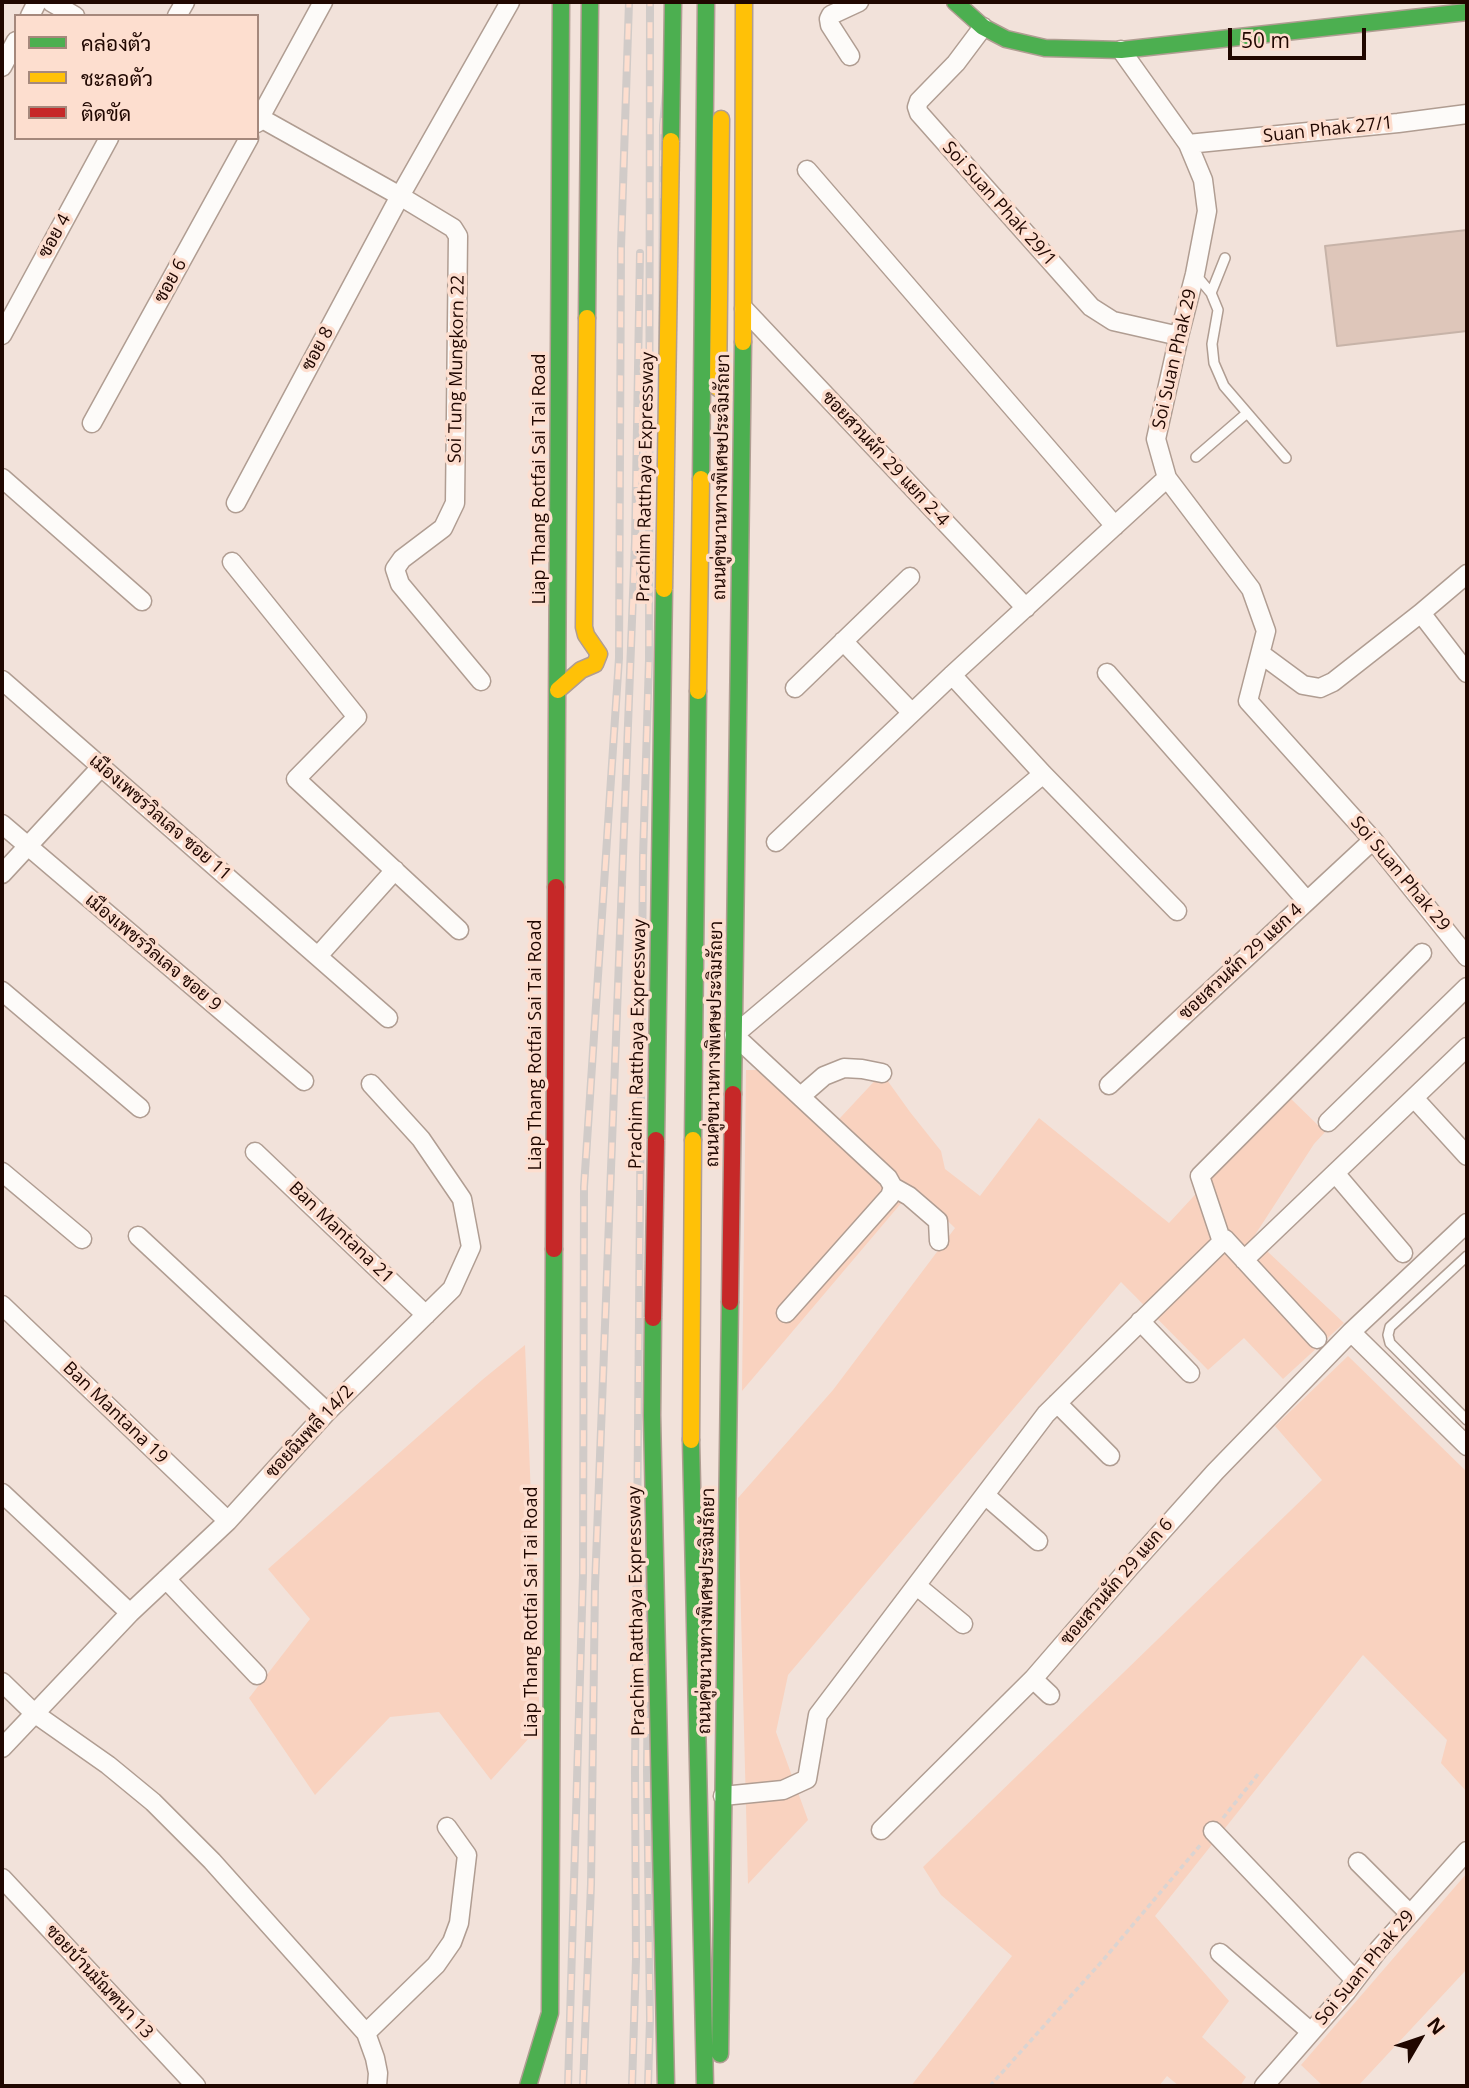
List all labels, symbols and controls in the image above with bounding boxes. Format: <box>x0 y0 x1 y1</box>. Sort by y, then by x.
legend <box>14 14 259 140</box>
scale bar <box>1231 14 1369 58</box>
text: 50 m <box>1241 26 1290 54</box>
text: คล่องตัว <box>81 29 151 57</box>
text: ชะลอตัว <box>81 64 153 92</box>
text: ติดขัด <box>81 99 131 127</box>
street label: Suan Phak 27/1 <box>1262 112 1394 148</box>
street label: Soi Suan Phak 29/1 <box>937 137 1061 271</box>
street label: ซอย 4 <box>34 210 76 262</box>
street label: ซอย 6 <box>150 255 192 307</box>
street label: Soi Tung Mungkorn 22 <box>445 275 469 463</box>
street label: Soi Suan Phak 29 <box>1148 287 1202 431</box>
street label: ซอย 8 <box>297 323 339 375</box>
street label: Prachim Ratthaya Expressway <box>633 352 659 602</box>
street label: Liap Thang Rotfai Sai Tai Road <box>529 354 551 604</box>
street label: ถนนคู่ขนานทางพิเศษประจิมรัถยา <box>709 354 735 600</box>
street label: ซอยสวนผัก 29 แยก 2-4 <box>817 387 953 531</box>
street label: เมืองเพชรวิลเลจ ซอย 11 <box>85 750 235 886</box>
street label: Soi Suan Phak 29 <box>1346 812 1454 936</box>
street label: เมืองเพชรวิลเลจ ซอย 9 <box>81 890 225 1016</box>
street label: ซอยสวนผัก 29 แยก 4 <box>1175 899 1307 1025</box>
street label: Prachim Ratthaya Expressway <box>625 919 651 1169</box>
street label: Liap Thang Rotfai Sai Tai Road <box>525 920 547 1170</box>
street label: ถนนคู่ขนานทางพิเศษประจิมรัถยา <box>702 921 728 1167</box>
street label: Ban Mantana 21 <box>284 1178 398 1288</box>
street label: Ban Mantana 19 <box>58 1358 172 1468</box>
street label: ซอยฉิมพลี 14/2 <box>262 1381 358 1483</box>
street label: Prachim Ratthaya Expressway <box>624 1486 650 1736</box>
street label: Liap Thang Rotfai Sai Tai Road <box>521 1487 543 1737</box>
street label: ถนนคู่ขนานทางพิเศษประจิมรัถยา <box>694 1488 720 1734</box>
street label: ซอยสวนผัก 29 แยก 6 <box>1056 1514 1178 1650</box>
street label: Soi Suan Phak 29 <box>1311 1906 1419 2030</box>
street label: ซอยบ้านมัณฑนา 13 <box>41 1921 157 2043</box>
north arrow <box>1385 2004 1455 2074</box>
text: N <box>1421 2012 1451 2040</box>

